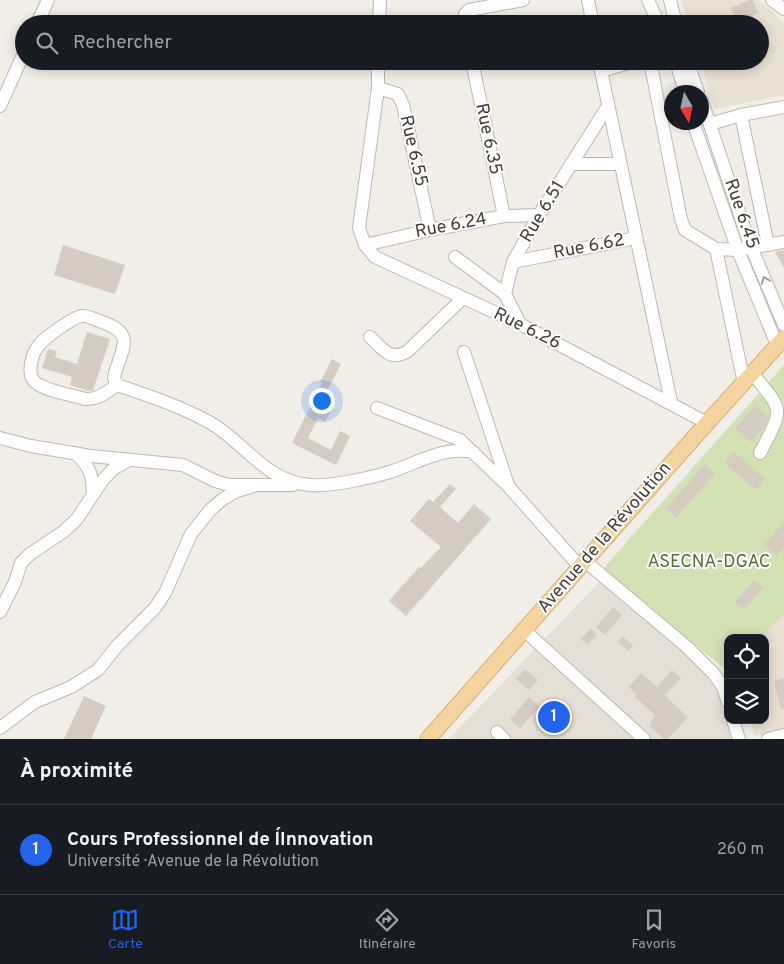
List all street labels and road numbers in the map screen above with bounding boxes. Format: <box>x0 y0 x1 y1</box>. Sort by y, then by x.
street label: Rue 6.35 <box>469 101 507 177</box>
street label: Rue 6.55 <box>394 113 432 189</box>
street label: Rue 6.45 <box>718 176 764 252</box>
street label: Rue 6.51 <box>516 177 570 247</box>
street label: Rue 6.24 <box>413 208 489 244</box>
street label: Rue 6.62 <box>551 229 627 265</box>
street label: Rue 6.26 <box>490 303 564 355</box>
street label: Avenue de la Révolution <box>533 458 677 618</box>

